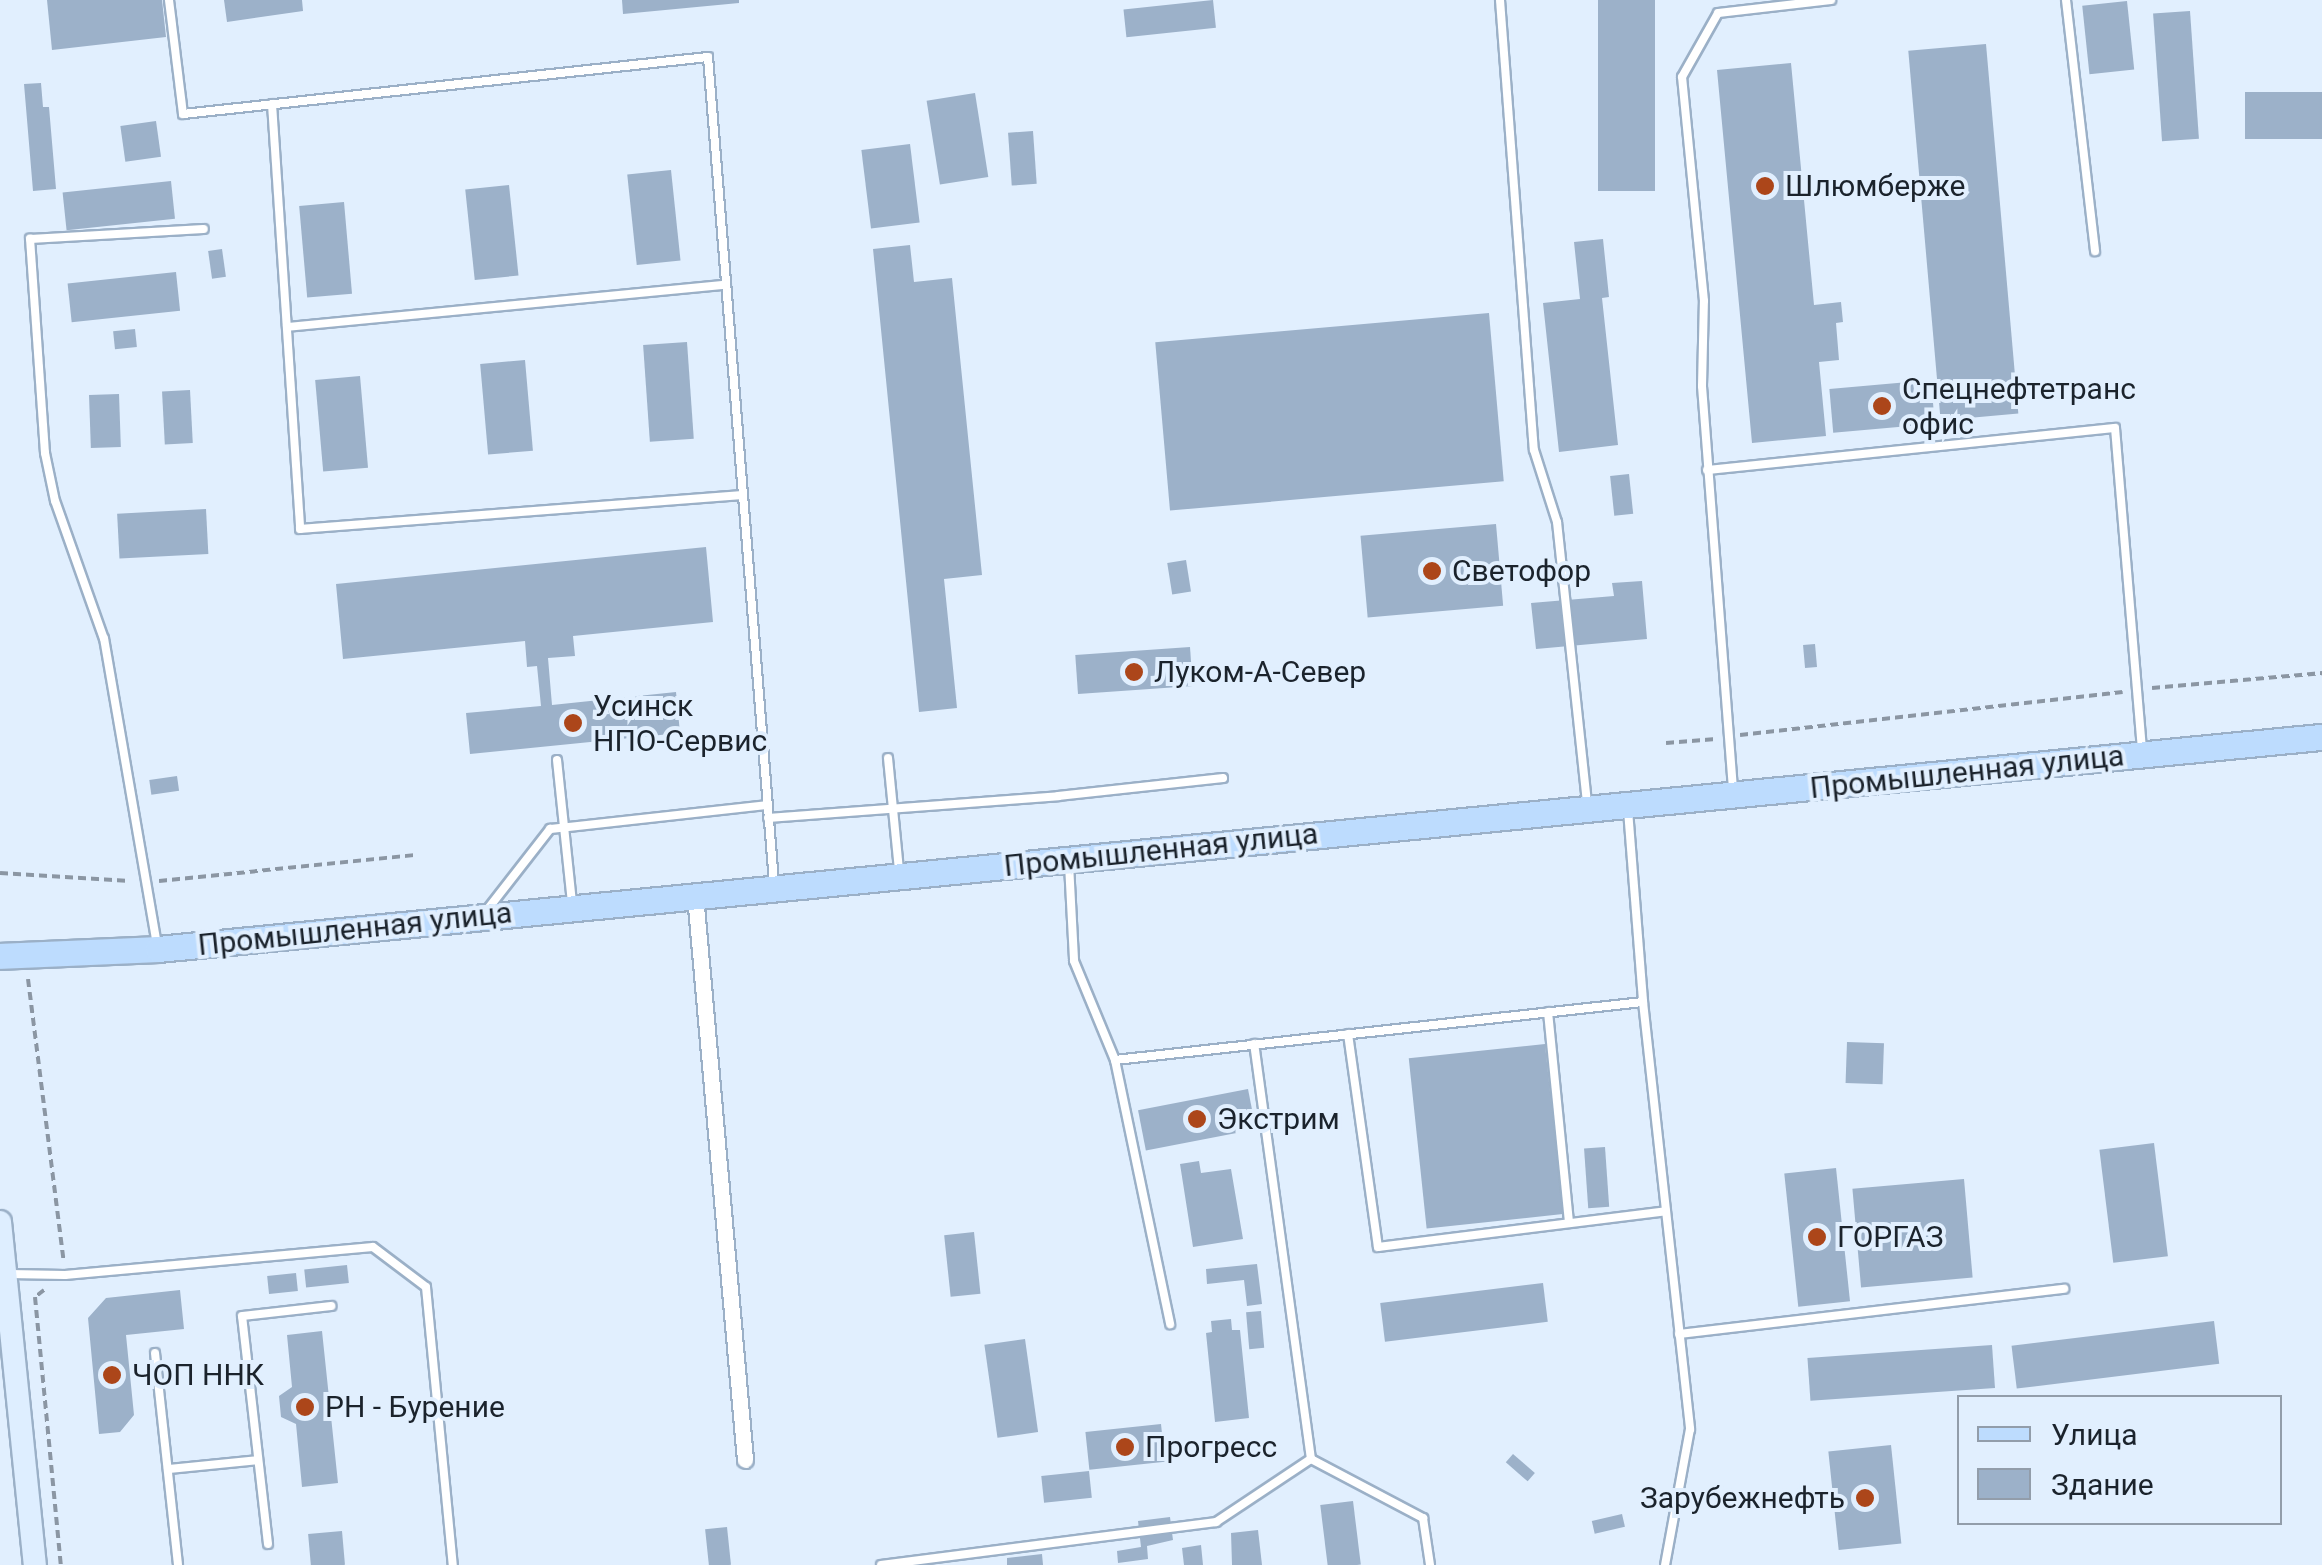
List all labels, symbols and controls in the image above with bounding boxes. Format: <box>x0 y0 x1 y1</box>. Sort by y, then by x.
place label: Шлюмберже <box>1785 168 1965 204</box>
marker: Шлюмберже <box>1754 175 1776 197</box>
place label: Спецнефтетранс офис <box>1902 371 2136 442</box>
marker: Спецнефтетранс офис <box>1871 395 1893 417</box>
place label: Светофор <box>1452 553 1591 589</box>
marker: Светофор <box>1421 560 1443 582</box>
place label: Луком-А-Север <box>1154 654 1366 690</box>
marker: Луком-А-Север <box>1123 661 1145 683</box>
place label: Усинск НПО-Сервис <box>593 688 767 758</box>
marker: Усинск НПО-Сервис <box>562 712 584 734</box>
street label: Промышленная улица <box>1808 738 2126 806</box>
street label: Промышленная улица <box>1002 816 1320 884</box>
street label: Промышленная улица <box>196 895 514 963</box>
place label: Экстрим <box>1217 1101 1340 1137</box>
marker: Экстрим <box>1186 1108 1208 1130</box>
place label: ГОРГАЗ <box>1837 1219 1943 1255</box>
marker: ГОРГАЗ <box>1806 1226 1828 1248</box>
place label: ЧОП ННК <box>132 1357 264 1393</box>
marker: ЧОП ННК <box>101 1364 123 1386</box>
place label: РН - Бурение <box>325 1389 505 1425</box>
legend <box>1957 1395 2282 1525</box>
marker: РН - Бурение <box>294 1396 316 1418</box>
text: Улица <box>2051 1417 2138 1452</box>
place label: Прогресс <box>1145 1429 1277 1465</box>
marker: Прогресс <box>1114 1436 1136 1458</box>
text: Здание <box>2051 1467 2154 1502</box>
place label: Зарубежнефть <box>1640 1480 1845 1516</box>
marker: Зарубежнефть <box>1854 1487 1876 1509</box>

